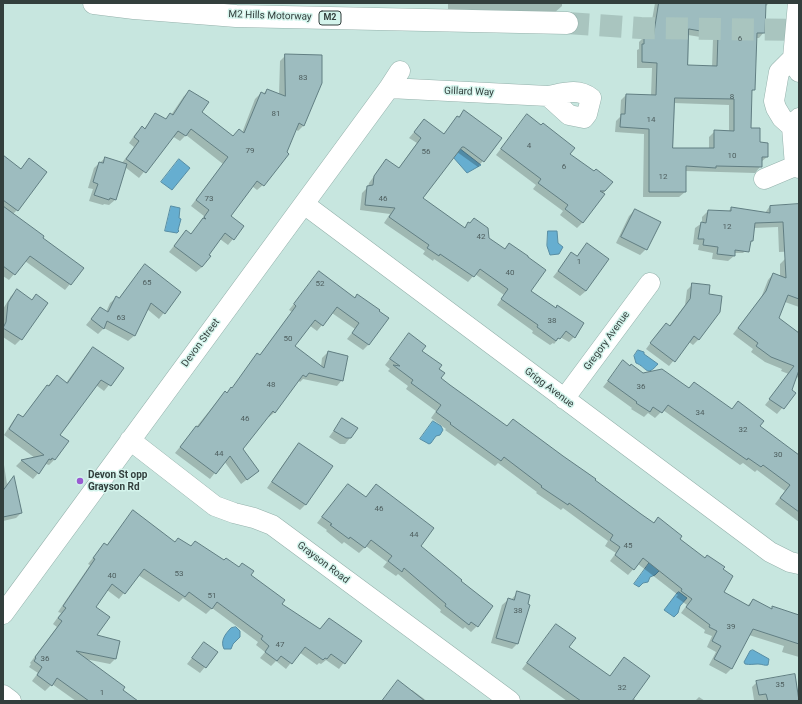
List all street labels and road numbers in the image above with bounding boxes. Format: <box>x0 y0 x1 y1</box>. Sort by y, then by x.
street label: M2 Hills Motorway <box>228 9 312 23</box>
road number: M2 <box>319 11 341 25</box>
street label: Gillard Way <box>444 85 494 99</box>
street label: Gregory Avenue <box>582 309 632 373</box>
street label: Devon Street <box>179 317 223 369</box>
street label: Grigg Avenue <box>522 365 576 411</box>
street label: Grayson Road <box>295 540 351 586</box>

